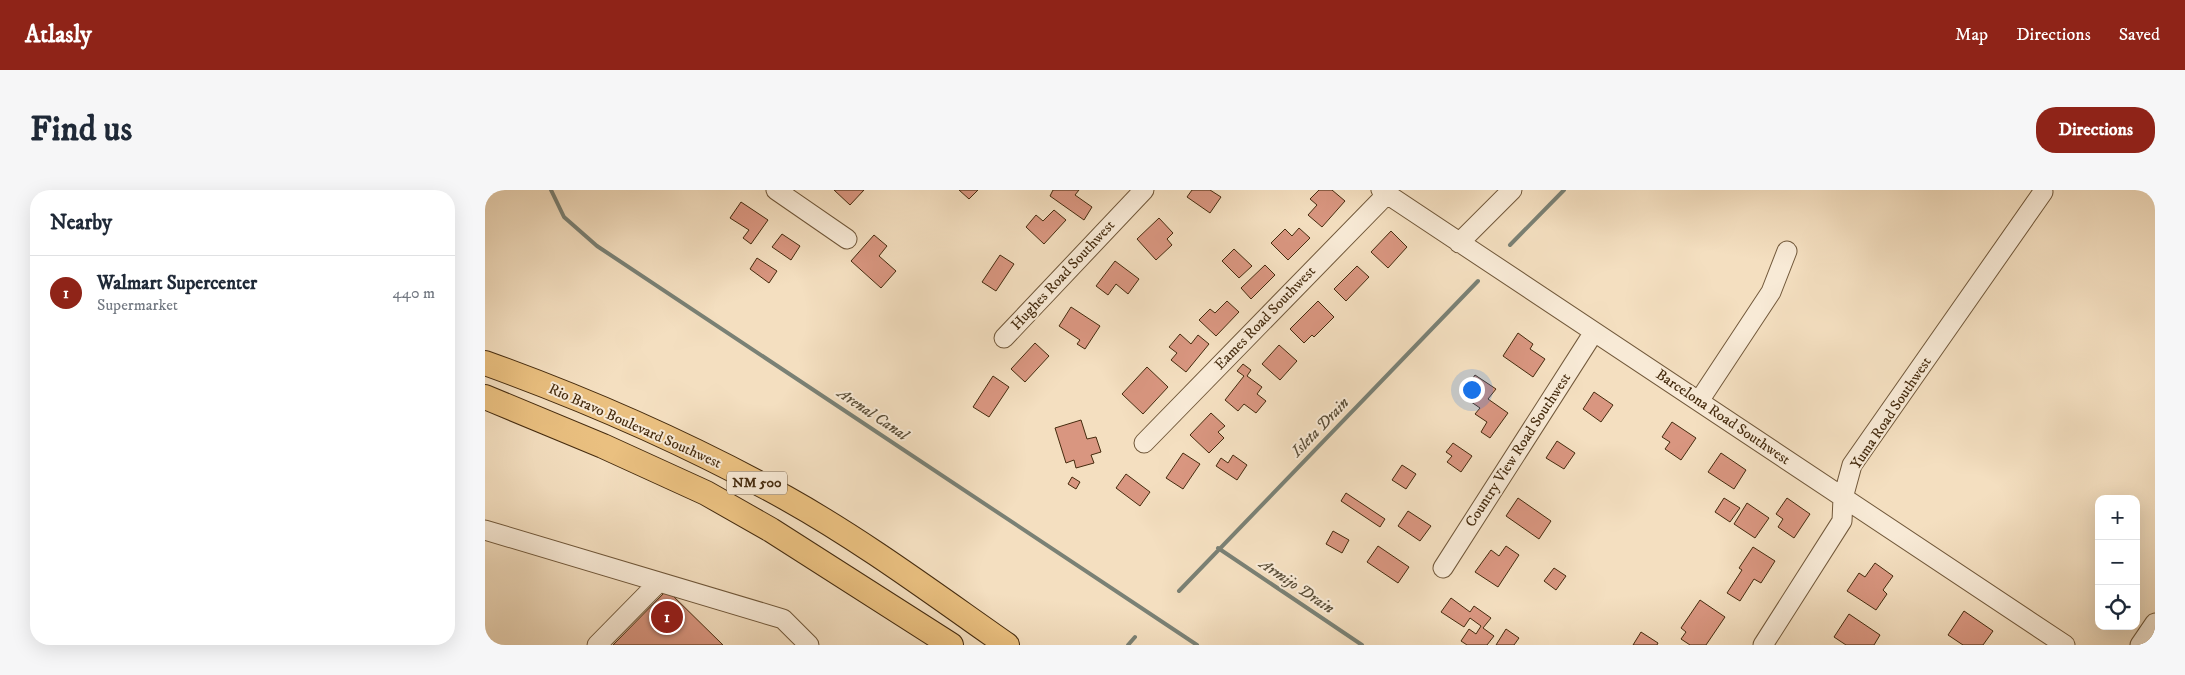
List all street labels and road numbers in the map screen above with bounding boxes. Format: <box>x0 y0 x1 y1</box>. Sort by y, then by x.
street label: Hughes Road Southwest <box>1007 216 1119 334</box>
street label: Eames Road Southwest <box>1210 262 1320 374</box>
street label: Yuma Road Southwest <box>1846 353 1936 473</box>
street label: Barcelona Road Southwest <box>1652 365 1794 469</box>
street label: Country View Road Southwest <box>1461 369 1575 531</box>
street label: Rio Bravo Boulevard Southwest <box>546 379 725 473</box>
road number: NM 500 <box>727 472 787 494</box>

